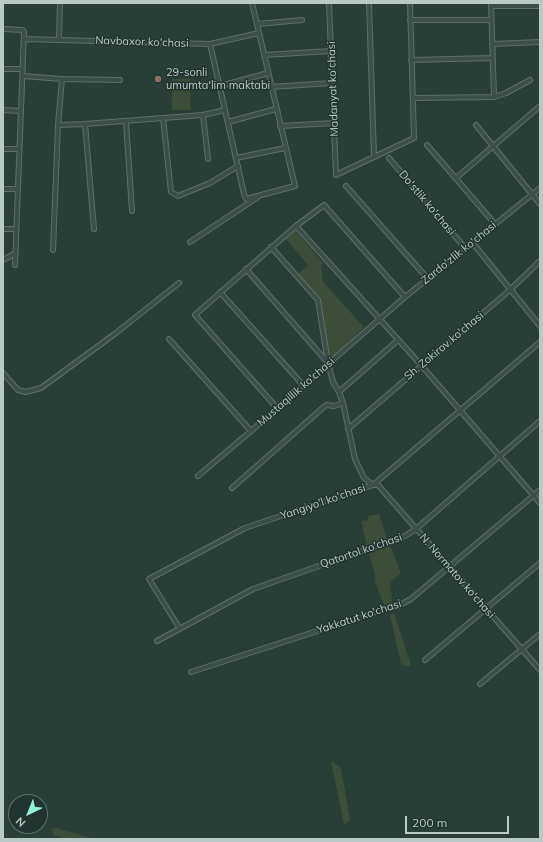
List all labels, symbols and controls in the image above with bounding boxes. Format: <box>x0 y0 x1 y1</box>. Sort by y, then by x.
street label: Navbaxor ko'chasi <box>95 34 189 50</box>
street label: Madanyat ko'chasi <box>325 41 341 137</box>
place label: 29-sonli umumta'lim maktabi <box>166 66 270 92</box>
marker: 29-sonli umumta'lim maktabi <box>153 74 163 84</box>
street label: Do'stlik ko'chasi <box>396 168 458 238</box>
street label: Zardo'zlik ko'chasi <box>419 219 499 287</box>
street label: Sh. Zokirov ko'chasi <box>402 309 486 383</box>
street label: Mustaqillik ko'chasi <box>255 355 337 429</box>
street label: Yangiyo'l ko'chasi <box>279 481 367 523</box>
street label: Qatortol ko'chasi <box>318 531 404 571</box>
street label: N. Normatov ko'chasi <box>417 531 497 621</box>
street label: Yakkatut ko'chasi <box>315 597 403 637</box>
north arrow <box>8 794 48 834</box>
scale bar <box>407 808 511 834</box>
text: N <box>13 814 28 830</box>
text: 200 m <box>412 815 447 830</box>

